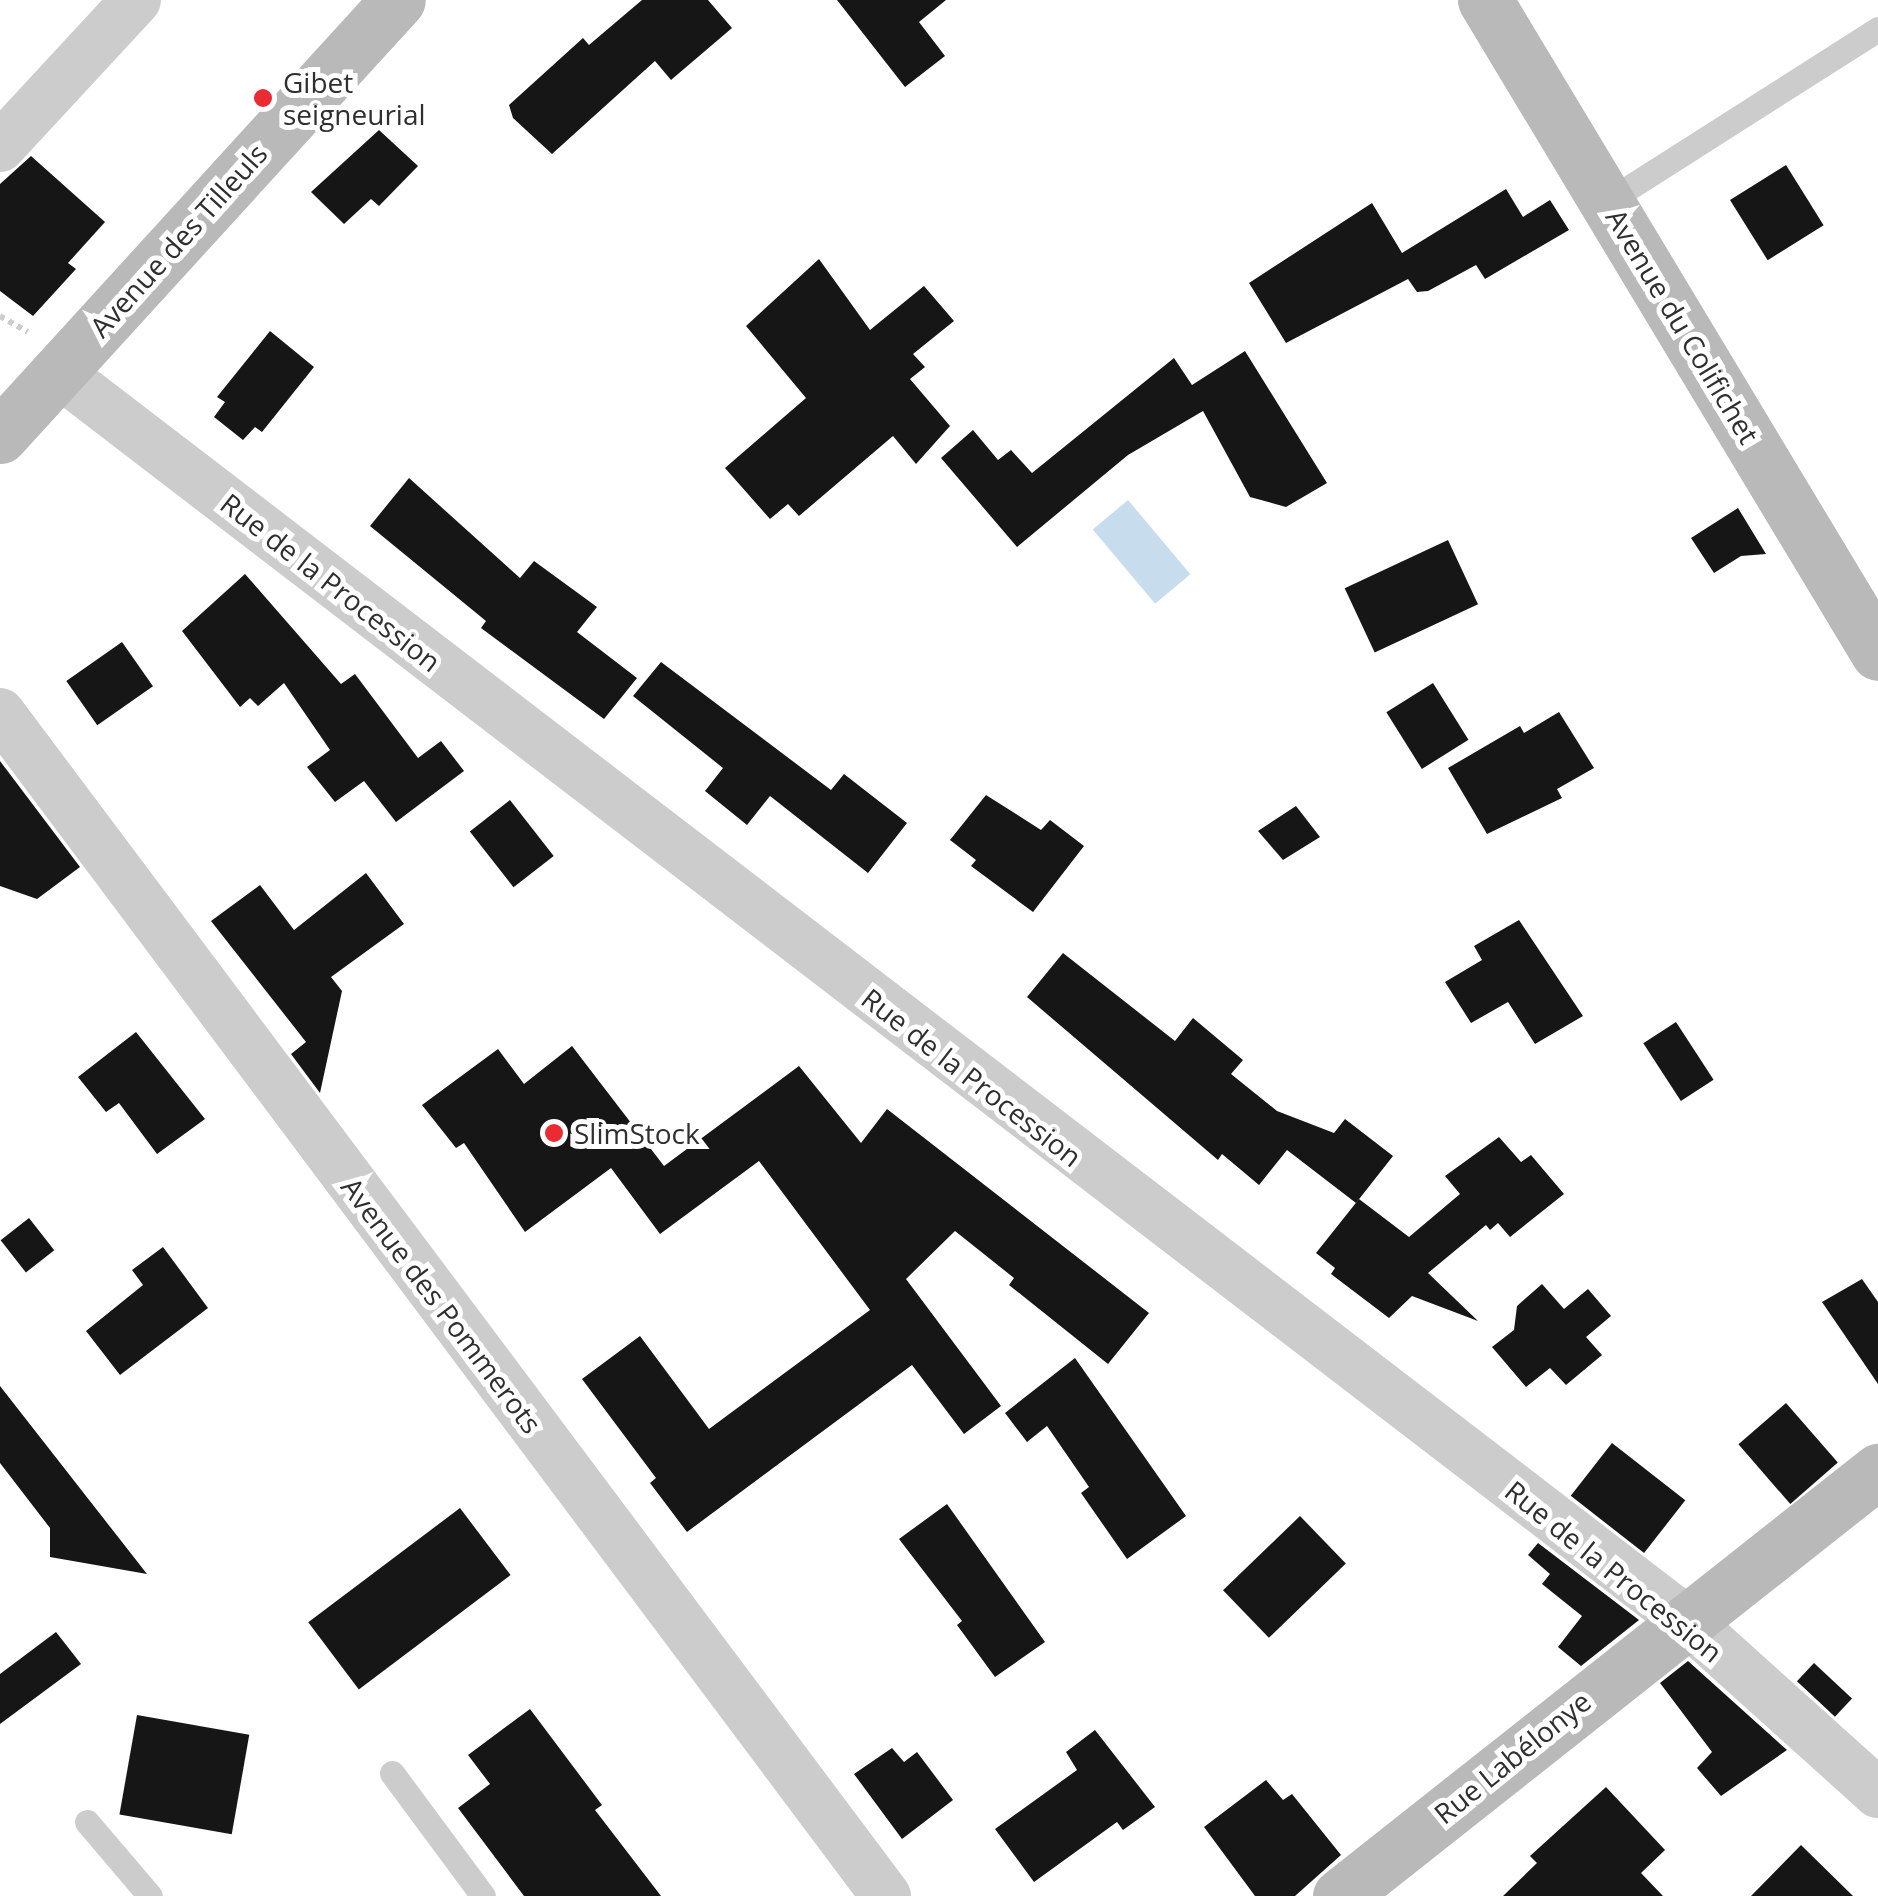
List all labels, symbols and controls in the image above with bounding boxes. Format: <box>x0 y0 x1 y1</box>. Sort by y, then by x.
place label: Gibet seigneurial <box>283 65 426 131</box>
marker: Gibet seigneurial <box>252 87 274 109</box>
street label: Avenue des Tilleuls <box>82 137 274 343</box>
street label: Avenue du Colifichet <box>1600 203 1766 449</box>
street label: Rue de la Procession <box>214 486 448 678</box>
street label: Rue de la Procession <box>855 981 1089 1173</box>
place label: SlimStock <box>574 1116 700 1150</box>
marker: SlimStock <box>543 1122 565 1144</box>
street label: Avenue des Pommerots <box>335 1171 549 1439</box>
street label: Rue de la Procession <box>1499 1473 1729 1669</box>
street label: Rue Labélonye <box>1427 1684 1597 1830</box>

